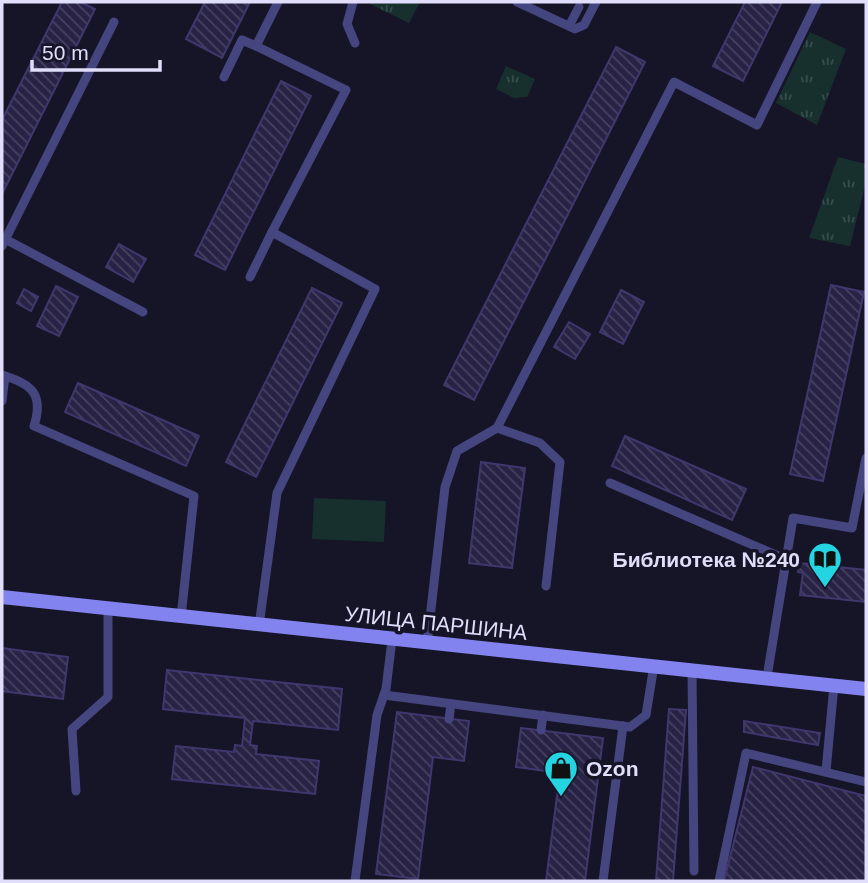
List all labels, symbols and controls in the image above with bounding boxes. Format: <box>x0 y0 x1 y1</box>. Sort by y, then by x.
scale bar <box>32 28 159 72</box>
text: 50 m <box>42 41 89 64</box>
library icon: Библиотека №240 <box>806 540 844 589</box>
place label: Библиотека №240 <box>613 548 800 571</box>
street label: УЛИЦА ПАРШИНА <box>344 602 528 644</box>
shop icon: Ozon <box>542 749 580 798</box>
place label: Ozon <box>586 757 639 780</box>

